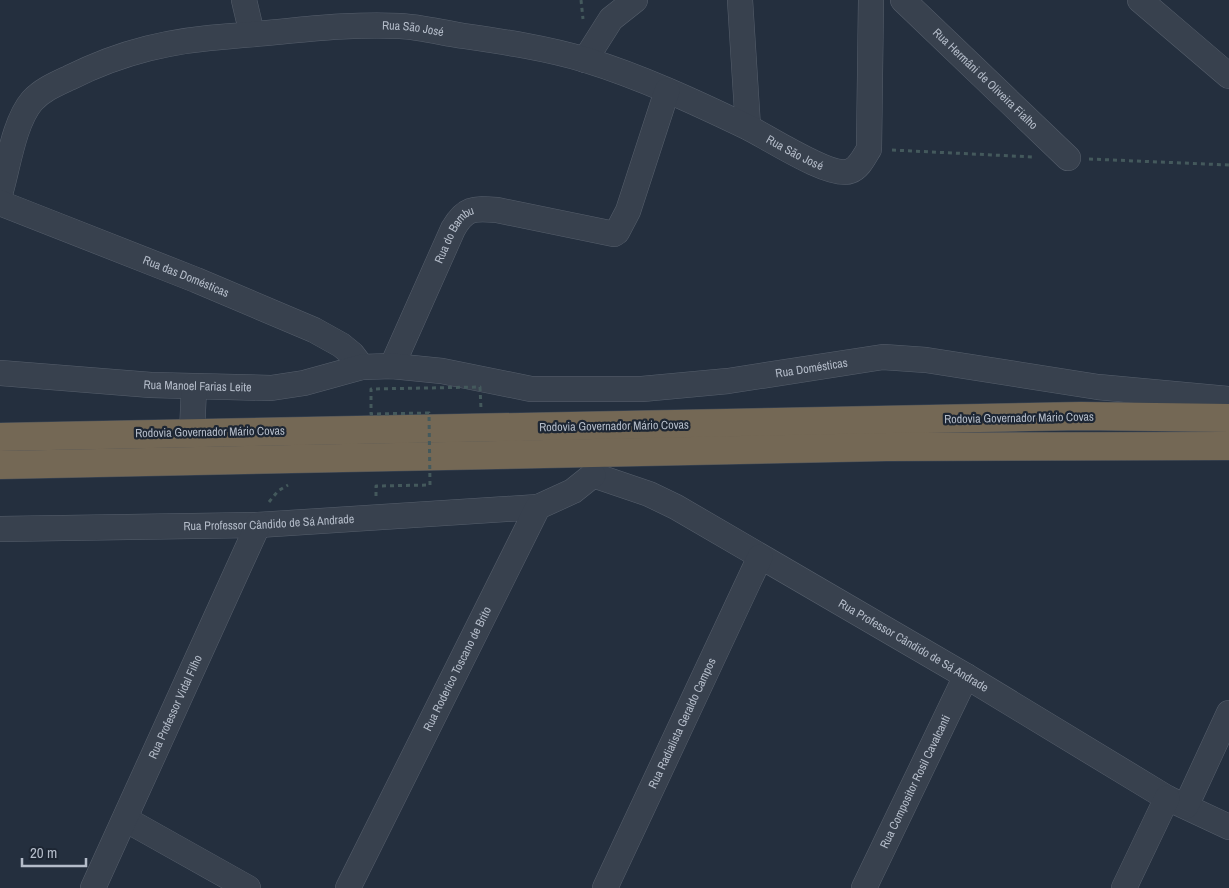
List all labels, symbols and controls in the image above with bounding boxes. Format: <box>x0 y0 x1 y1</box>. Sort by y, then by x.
street label: Rua São José <box>382 17 445 40</box>
street label: Rua Hermâni de Oliveira Fialho <box>929 25 1041 133</box>
street label: Rua São José <box>763 131 826 174</box>
street label: Rua do Bambu <box>431 202 476 266</box>
street label: Rua das Domésticas <box>141 252 232 301</box>
street label: Rua Domésticas <box>774 355 849 382</box>
street label: Rua Manoel Farias Leite <box>143 376 252 396</box>
street label: Rodovia Governador Mário Covas <box>944 409 1094 427</box>
street label: Rodovia Governador Mário Covas <box>539 417 689 435</box>
street label: Rodovia Governador Mário Covas <box>135 423 285 441</box>
street label: Rua Professor Cândido de Sá Andrade <box>183 511 355 534</box>
street label: Rua Professor Cândido de Sá Andrade <box>836 595 991 696</box>
street label: Rua Roderico Toscano de Brito <box>420 604 495 734</box>
street label: Rua Professor Vidal Filho <box>145 652 206 761</box>
street label: Rua Radialista Geraldo Campos <box>645 655 720 791</box>
street label: Rua Compositor Rosil Cavalcanti <box>876 712 954 851</box>
scale bar <box>22 836 86 868</box>
text: 20 m <box>30 842 57 863</box>

